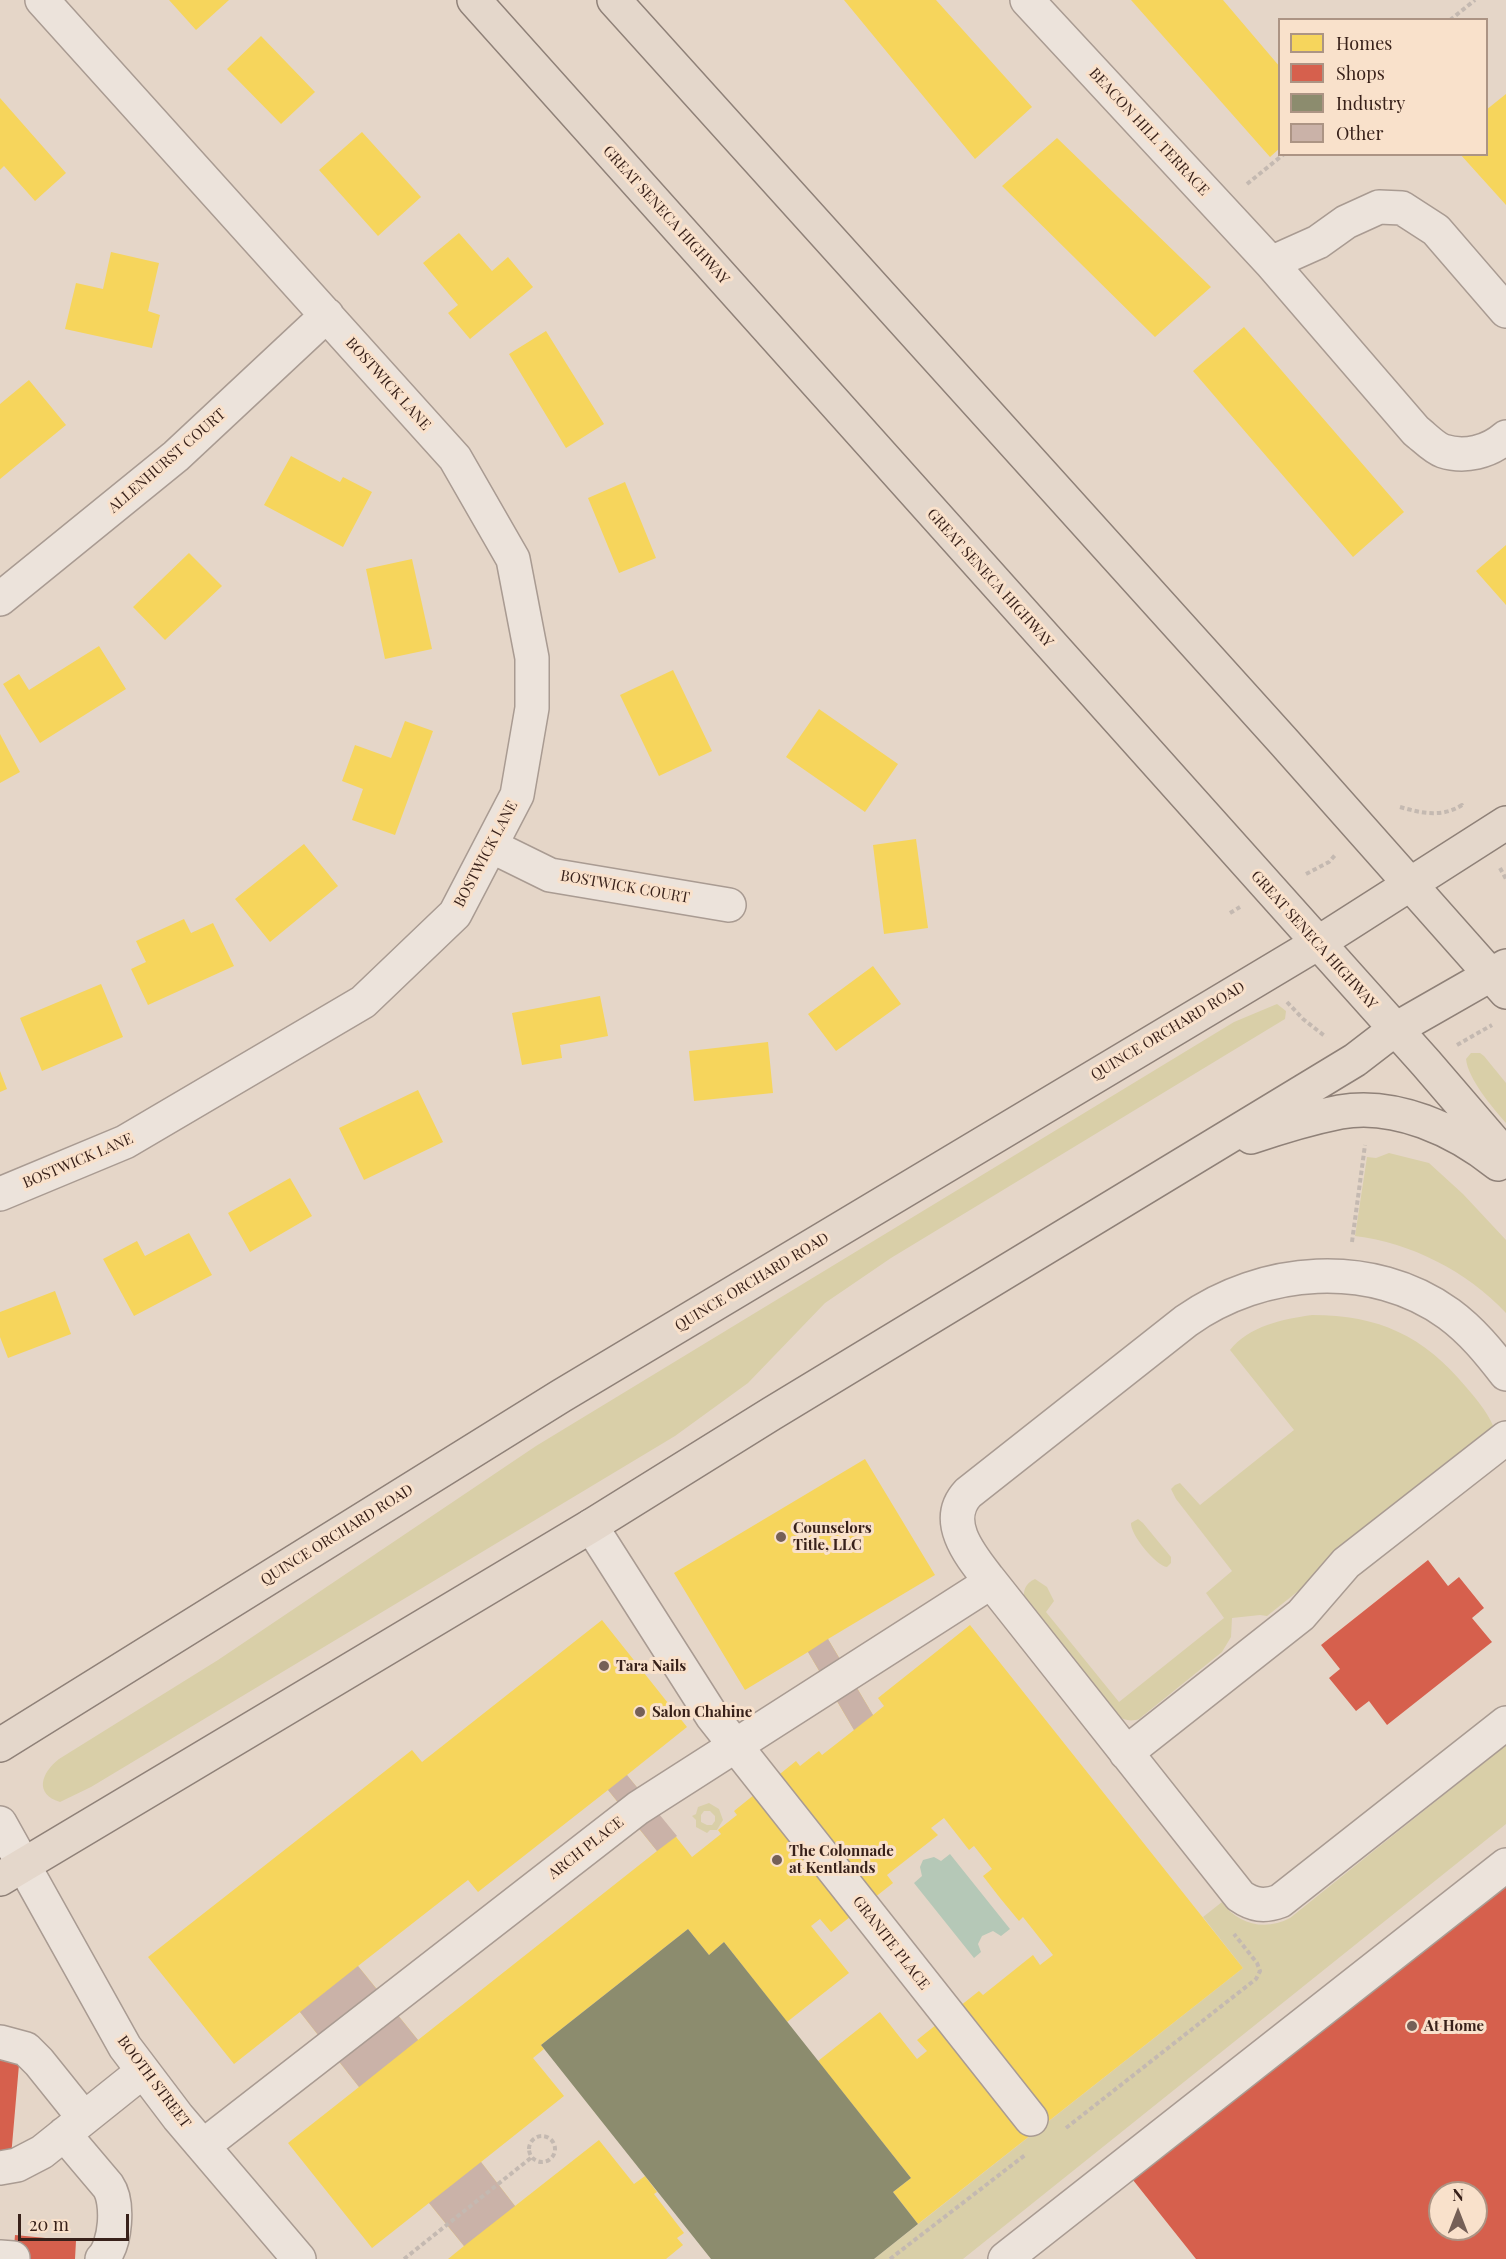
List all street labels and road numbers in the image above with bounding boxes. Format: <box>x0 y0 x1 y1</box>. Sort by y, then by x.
street label: BEACON HILL TERRACE <box>1085 65 1213 199</box>
street label: GREAT SENECA HIGHWAY <box>599 142 733 288</box>
street label: BOSTWICK LANE <box>342 334 434 434</box>
street label: ALLENHURST COURT <box>105 405 229 517</box>
street label: GREAT SENECA HIGHWAY <box>923 505 1057 651</box>
street label: BOSTWICK LANE <box>450 798 522 910</box>
street label: BOSTWICK COURT <box>559 867 691 907</box>
street label: GREAT SENECA HIGHWAY <box>1247 867 1381 1013</box>
street label: QUINCE ORCHARD ROAD <box>1088 978 1248 1084</box>
street label: BOSTWICK LANE <box>20 1130 136 1192</box>
street label: QUINCE ORCHARD ROAD <box>672 1229 832 1335</box>
street label: QUINCE ORCHARD ROAD <box>257 1481 417 1589</box>
street label: ARCH PLACE <box>545 1813 627 1883</box>
street label: GRANITE PLACE <box>849 1893 933 1993</box>
street label: BOOTH STREET <box>114 2032 194 2132</box>

